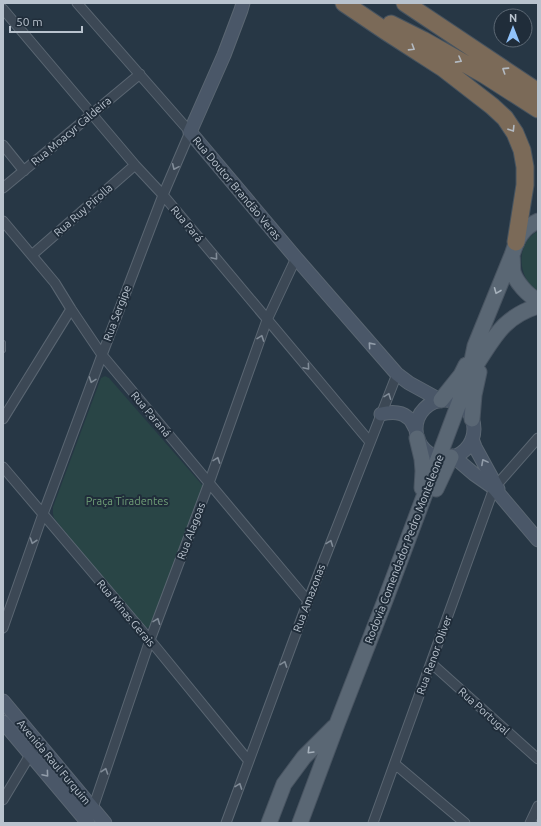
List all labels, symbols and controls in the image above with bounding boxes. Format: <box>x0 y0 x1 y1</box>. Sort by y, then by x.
scale bar <box>10 8 82 34</box>
north arrow <box>493 8 533 48</box>
text: N <box>509 12 517 24</box>
text: 50 m <box>16 15 43 28</box>
one-way arrow <box>408 43 415 51</box>
one-way arrow <box>455 56 462 63</box>
one-way arrow <box>503 68 510 75</box>
street label: Rua Moacyr Caldeira <box>29 94 113 168</box>
one-way arrow <box>507 125 515 132</box>
street label: Rua Doutor Brandão Veras <box>190 134 284 242</box>
one-way arrow <box>171 164 179 171</box>
street label: Rua Ruy Pirolla <box>51 181 115 239</box>
street label: Rua Pará <box>168 204 206 244</box>
one-way arrow <box>210 252 217 260</box>
street label: Rua Sergipe <box>101 283 133 343</box>
one-way arrow <box>494 287 502 294</box>
one-way arrow <box>256 334 265 341</box>
one-way arrow <box>369 342 376 349</box>
one-way arrow <box>302 363 309 370</box>
one-way arrow <box>89 376 97 383</box>
street label: Rua Paraná <box>129 389 173 439</box>
one-way arrow <box>383 392 391 399</box>
street label: Rodovia Comendador Pedro Monteleone <box>362 453 446 645</box>
one-way arrow <box>212 457 220 464</box>
one-way arrow <box>481 459 488 467</box>
park label: Praça Tiradentes <box>86 495 168 507</box>
street label: Rua Alagoas <box>175 501 207 561</box>
one-way arrow <box>30 538 38 545</box>
one-way arrow <box>326 539 334 546</box>
street label: Rua Amazonas <box>291 562 328 634</box>
street label: Rua Minas Gerais <box>95 577 158 649</box>
street label: Rua Renor Oliver <box>414 613 454 696</box>
one-way arrow <box>152 618 160 625</box>
one-way arrow <box>279 661 287 668</box>
street label: Rua Portugal <box>456 685 512 737</box>
street label: Avenida Raul Furquim <box>15 717 93 807</box>
one-way arrow <box>307 746 315 754</box>
one-way arrow <box>100 767 109 774</box>
one-way arrow <box>42 769 49 776</box>
one-way arrow <box>234 783 242 790</box>

